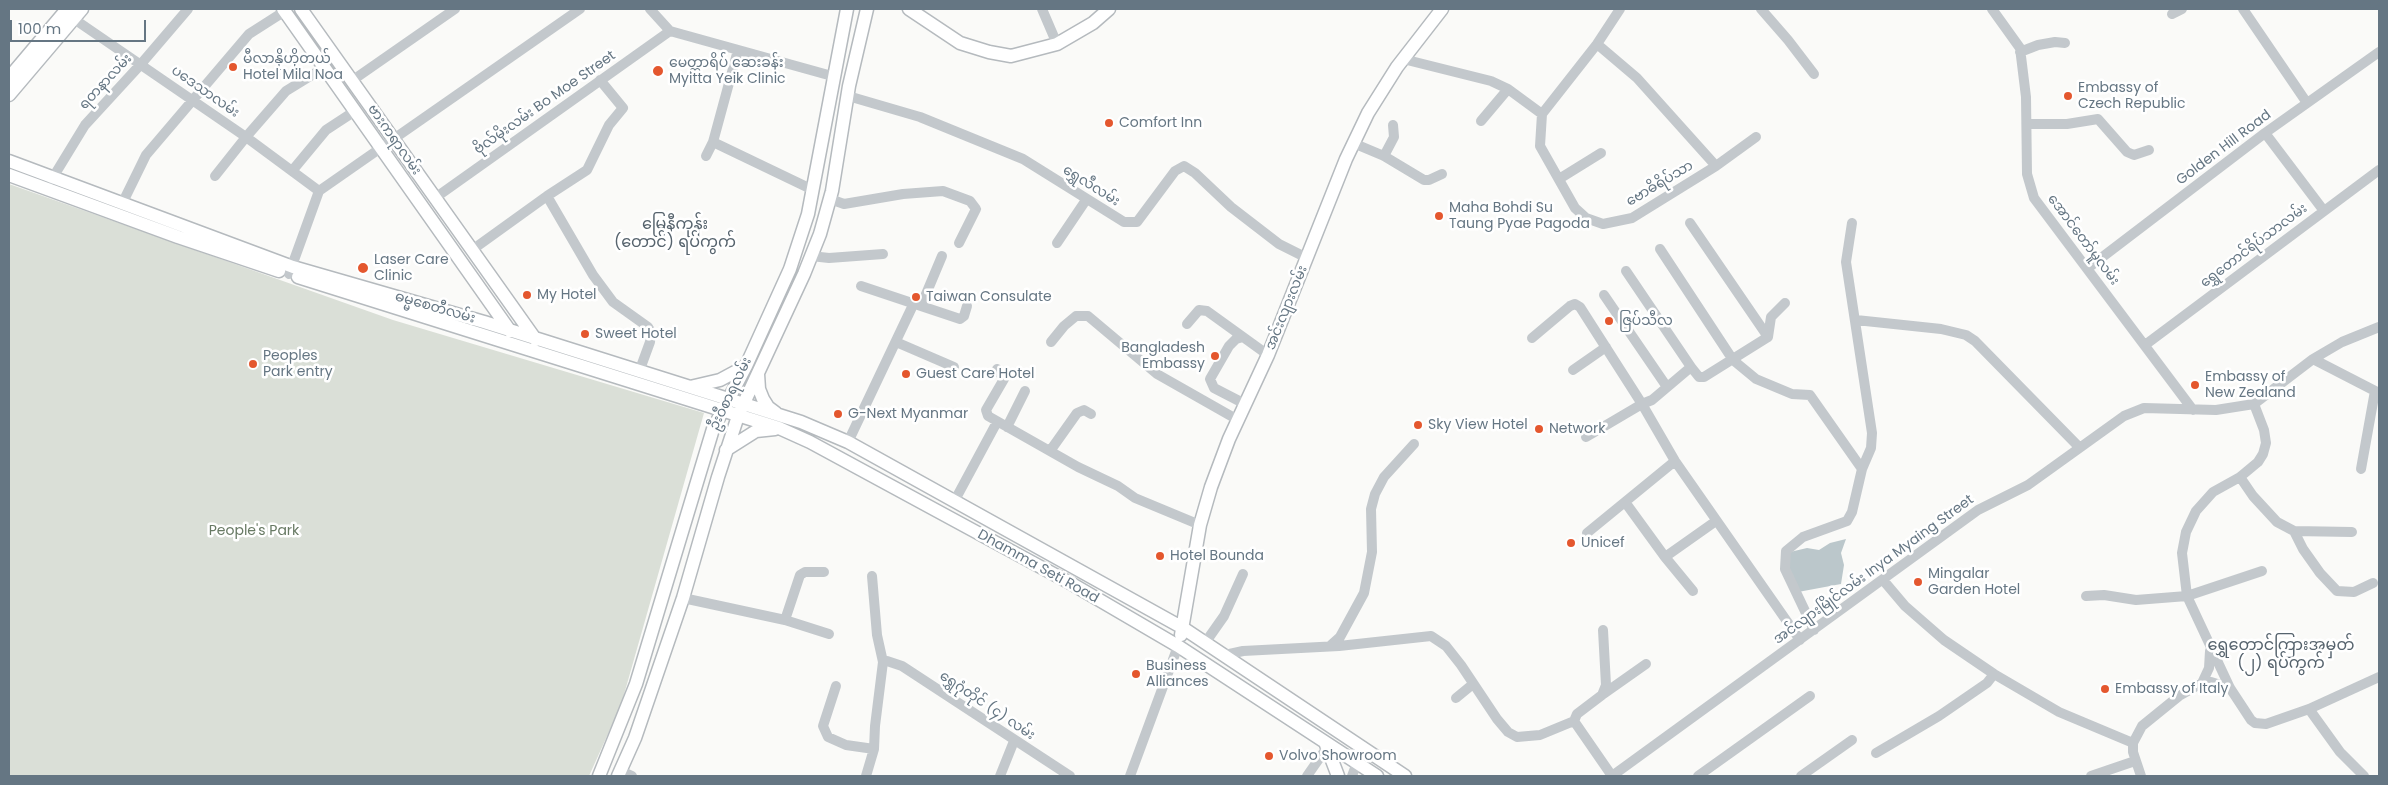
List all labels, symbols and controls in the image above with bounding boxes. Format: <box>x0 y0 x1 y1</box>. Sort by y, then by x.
scale bar <box>12 10 149 42</box>
text: 100 m <box>18 18 61 39</box>
street label: ဗိုလ်မိုးလမ်း Bo Moe Street <box>471 48 619 158</box>
street label: ရတနာလမ်း <box>76 51 136 113</box>
place label: မီလာနိုဟိုတယ် Hotel Mila Noa <box>243 51 343 84</box>
place label: မေတ္တာရိပ် ဆေးခန်း Myitta Yeik Clinic <box>669 55 786 88</box>
marker: မီလာနိုဟိုတယ် Hotel Mila Noa <box>227 61 239 73</box>
street label: ပဒေသာလမ်း <box>168 62 242 122</box>
marker: မေတ္တာရိပ် ဆေးခန်း Myitta Yeik Clinic <box>651 64 665 78</box>
place label: Embassy of Czech Republic <box>2078 80 2186 112</box>
marker: Embassy of Czech Republic <box>2062 90 2074 102</box>
street label: ဗားကရာလမ်း <box>363 101 425 179</box>
street label: Golden Hill Road <box>2173 107 2275 189</box>
place label: Comfort Inn <box>1119 115 1202 131</box>
marker: Comfort Inn <box>1103 117 1115 129</box>
street label: ဗောဓိရိပ်သာ <box>1623 157 1697 211</box>
street label: ရွှေလီလမ်း <box>1059 162 1123 210</box>
street label: အောင်တော်မူလမ်း <box>2043 191 2123 289</box>
place label: Maha Bohdi Su Taung Pyae Pagoda <box>1449 200 1590 232</box>
street label: ရွှေတောင်ရိပ်သာလမ်း <box>2197 200 2311 292</box>
marker: Maha Bohdi Su Taung Pyae Pagoda <box>1433 210 1445 222</box>
district label: မြေနီကုန်း (တောင်) ရပ်ကွက် <box>614 215 736 253</box>
place label: Laser Care Clinic <box>374 252 449 284</box>
marker: Laser Care Clinic <box>356 261 370 275</box>
street label: အင်းလျားလမ်း <box>1262 263 1312 353</box>
place label: My Hotel <box>537 287 597 303</box>
street label: ဓမ္မစေတီလမ်း <box>393 289 477 327</box>
marker: My Hotel <box>521 289 533 301</box>
place label: Taiwan Consulate <box>926 289 1052 305</box>
marker: Taiwan Consulate <box>910 291 922 303</box>
place label: ဇြပ်သီလ <box>1619 313 1673 329</box>
marker: ဇြပ်သီလ <box>1603 315 1615 327</box>
place label: Sweet Hotel <box>595 326 677 342</box>
marker: Sweet Hotel <box>579 328 591 340</box>
place label: Bangladesh Embassy <box>1121 340 1205 372</box>
place label: Peoples Park entry <box>263 348 333 381</box>
marker: Bangladesh Embassy <box>1209 350 1221 362</box>
street label: ဦးဝီစာရလမ်း <box>706 355 756 433</box>
marker: Peoples Park entry <box>247 358 259 370</box>
place label: Guest Care Hotel <box>916 366 1034 382</box>
marker: Guest Care Hotel <box>900 368 912 380</box>
place label: Embassy of New Zealand <box>2205 369 2296 402</box>
marker: Embassy of New Zealand <box>2189 379 2201 391</box>
place label: G-Next Myanmar <box>848 406 968 422</box>
marker: G-Next Myanmar <box>832 408 844 420</box>
place label: Sky View Hotel <box>1428 417 1528 433</box>
marker: Sky View Hotel <box>1412 419 1424 431</box>
place label: Network <box>1549 421 1605 437</box>
marker: Network <box>1533 423 1545 435</box>
street label: အင်လျားမြိုင်လမ်း Inya Myaing Street <box>1771 492 1977 648</box>
park label: People's Park <box>209 523 299 539</box>
street label: Dhamma Seti Road <box>974 527 1102 607</box>
place label: Unicef <box>1581 535 1625 551</box>
marker: Unicef <box>1565 537 1577 549</box>
place label: Hotel Bounda <box>1170 548 1264 564</box>
marker: Hotel Bounda <box>1154 550 1166 562</box>
place label: Mingalar Garden Hotel <box>1928 566 2020 598</box>
marker: Mingalar Garden Hotel <box>1912 576 1924 588</box>
district label: ရွှေတောင်ကြားအမှတ် (၂) ရပ်ကွက် <box>2208 636 2354 674</box>
place label: Business Alliances <box>1146 658 1209 690</box>
street label: ရွှေဂုံတိုင် (၄) လမ်း <box>936 668 1038 744</box>
marker: Business Alliances <box>1130 668 1142 680</box>
place label: Embassy of Italy <box>2115 681 2228 697</box>
marker: Embassy of Italy <box>2099 683 2111 695</box>
place label: Volvo Showroom <box>1279 748 1397 764</box>
marker: Volvo Showroom <box>1263 750 1275 762</box>

